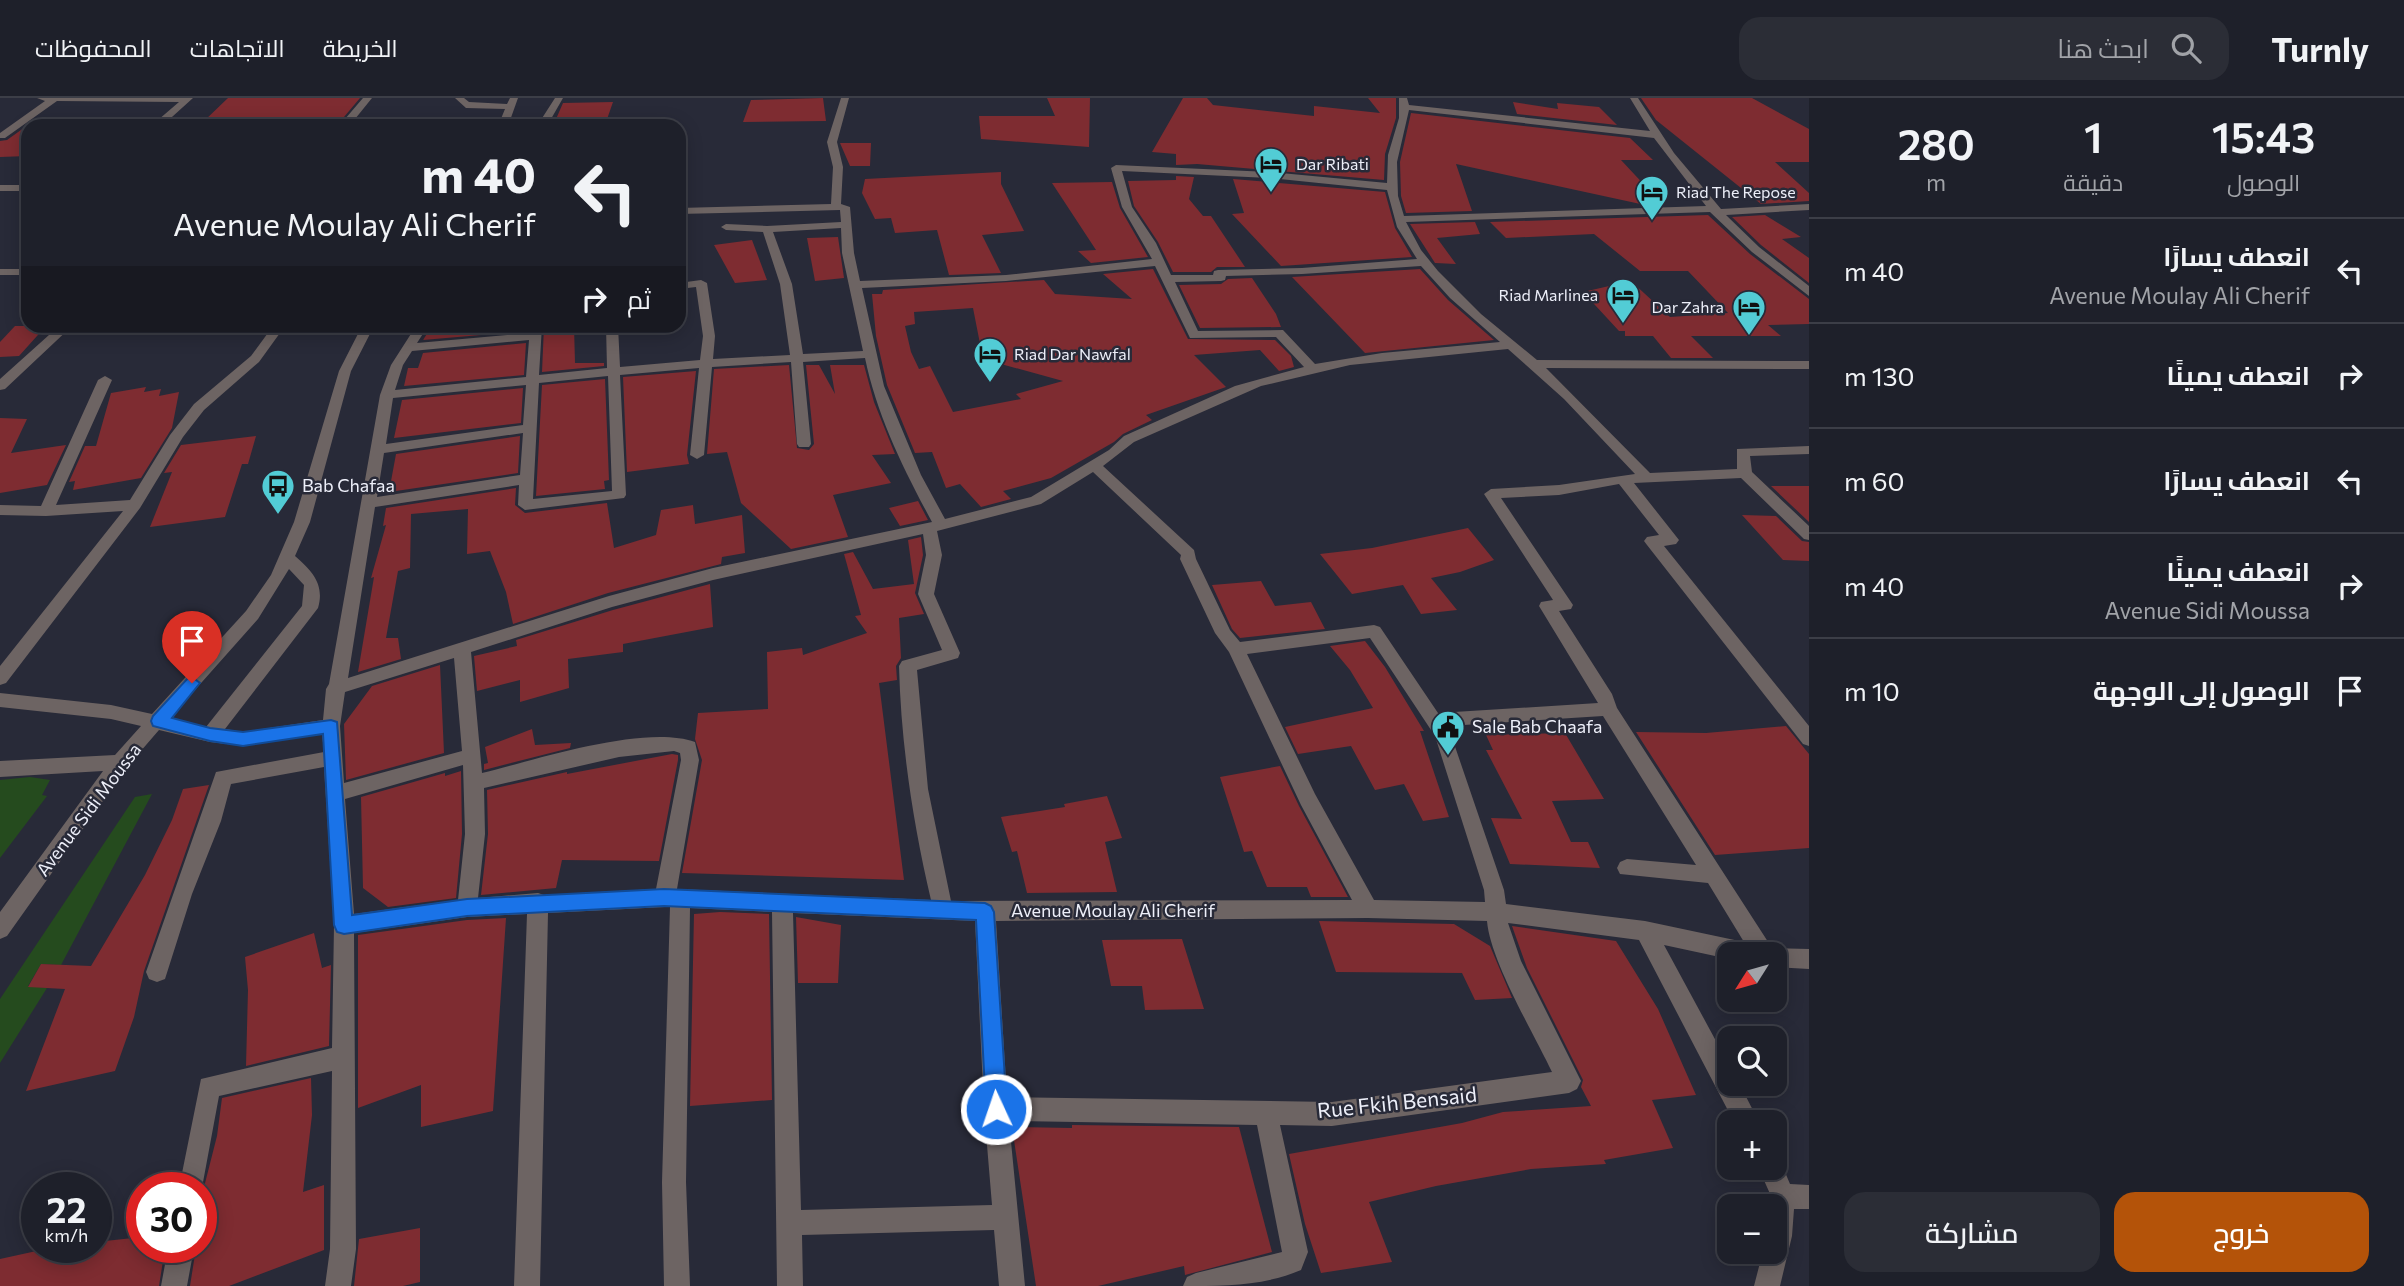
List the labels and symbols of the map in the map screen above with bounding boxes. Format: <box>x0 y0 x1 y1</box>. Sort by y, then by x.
hotel icon: Dar Ribati <box>1252 145 1290 194</box>
place label: Dar Ribati <box>1296 154 1369 173</box>
hotel icon: Riad The Repose <box>1633 173 1671 222</box>
place label: Riad The Repose <box>1676 182 1796 201</box>
hotel icon: Riad Marlinea <box>1604 276 1642 325</box>
place label: Riad Marlinea <box>1498 285 1598 304</box>
hotel icon: Dar Zahra <box>1730 288 1768 337</box>
place label: Dar Zahra <box>1652 297 1724 316</box>
hotel icon: Riad Dar Nawfal <box>971 335 1009 384</box>
place label: Riad Dar Nawfal <box>1014 344 1131 363</box>
bus stop icon: Bab Chafaa <box>259 467 297 516</box>
place label: Bab Chafaa <box>302 474 395 496</box>
pin <box>162 611 222 683</box>
public building icon: Sale Bab Chaafa <box>1429 708 1467 757</box>
place label: Sale Bab Chaafa <box>1472 715 1602 737</box>
street label: Avenue Sidi Moussa <box>31 739 145 880</box>
street label: Avenue Moulay Ali Cherif <box>1011 899 1216 921</box>
north arrow <box>1717 942 1787 1012</box>
position arrow <box>959 1072 1033 1146</box>
street label: Rue Fkih Bensaid <box>1316 1081 1478 1122</box>
speed limit sign: 30 <box>126 1172 217 1263</box>

